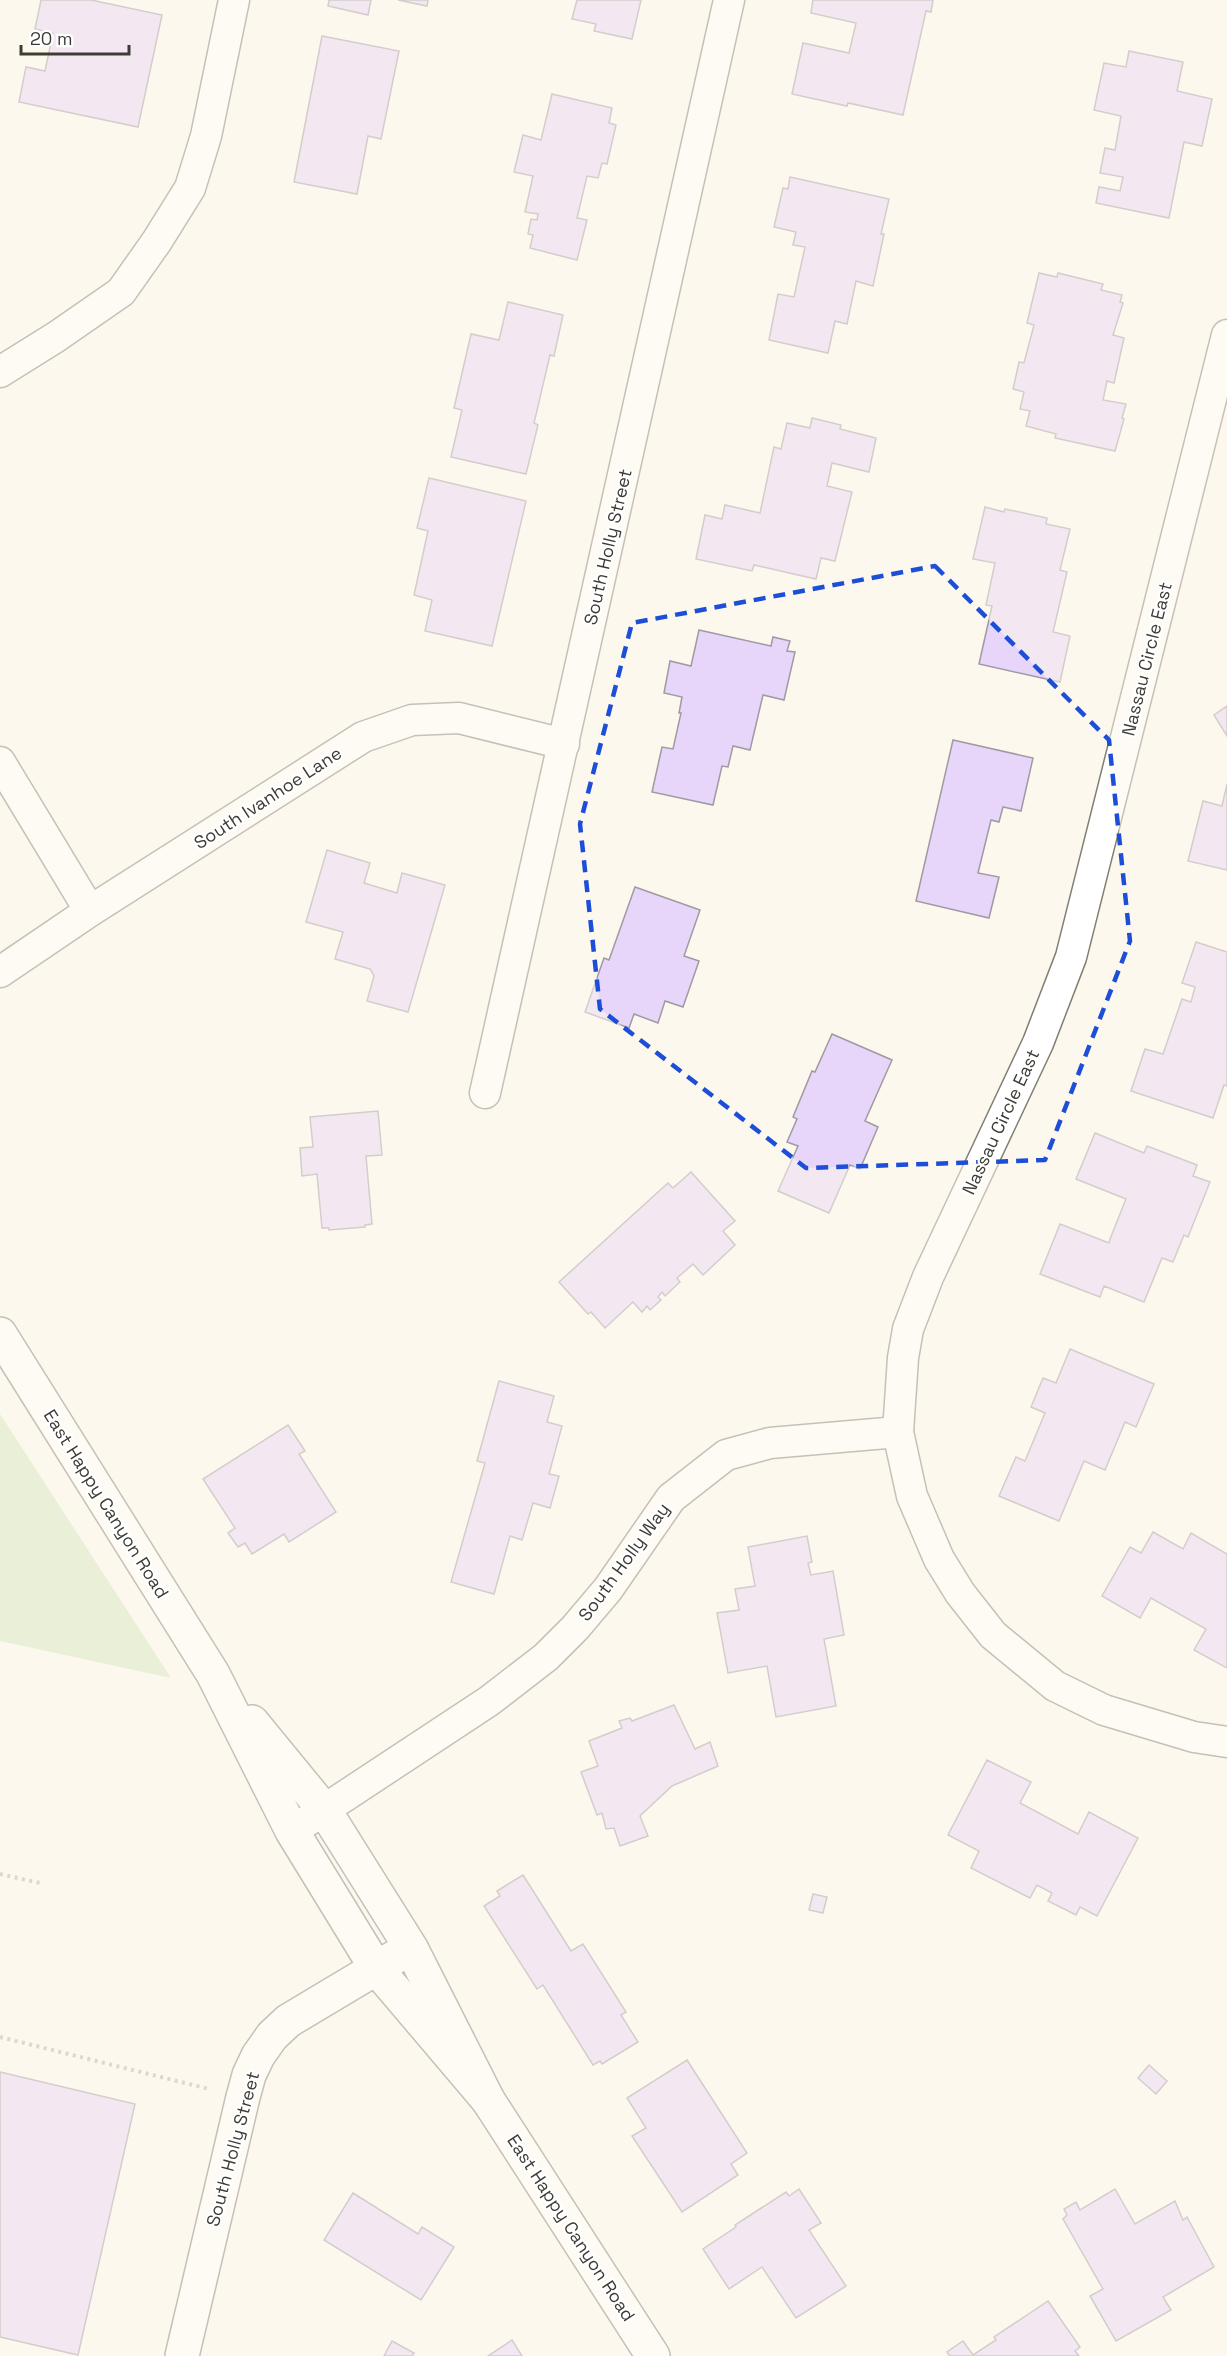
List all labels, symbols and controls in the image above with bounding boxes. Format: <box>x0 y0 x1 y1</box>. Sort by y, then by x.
scale bar <box>21 18 129 56</box>
text: 20 m <box>30 27 73 50</box>
street label: South Holly Street <box>578 467 637 627</box>
street label: Nassau Circle East <box>1116 580 1177 738</box>
street label: South Ivanhoe Lane <box>189 741 346 854</box>
street label: Nassau Circle East <box>957 1045 1044 1198</box>
street label: East Happy Canyon Road <box>39 1405 174 1602</box>
street label: South Holly Way <box>573 1498 674 1626</box>
street label: South Holly Street <box>201 2069 264 2229</box>
street label: East Happy Canyon Road <box>502 2130 641 2326</box>

